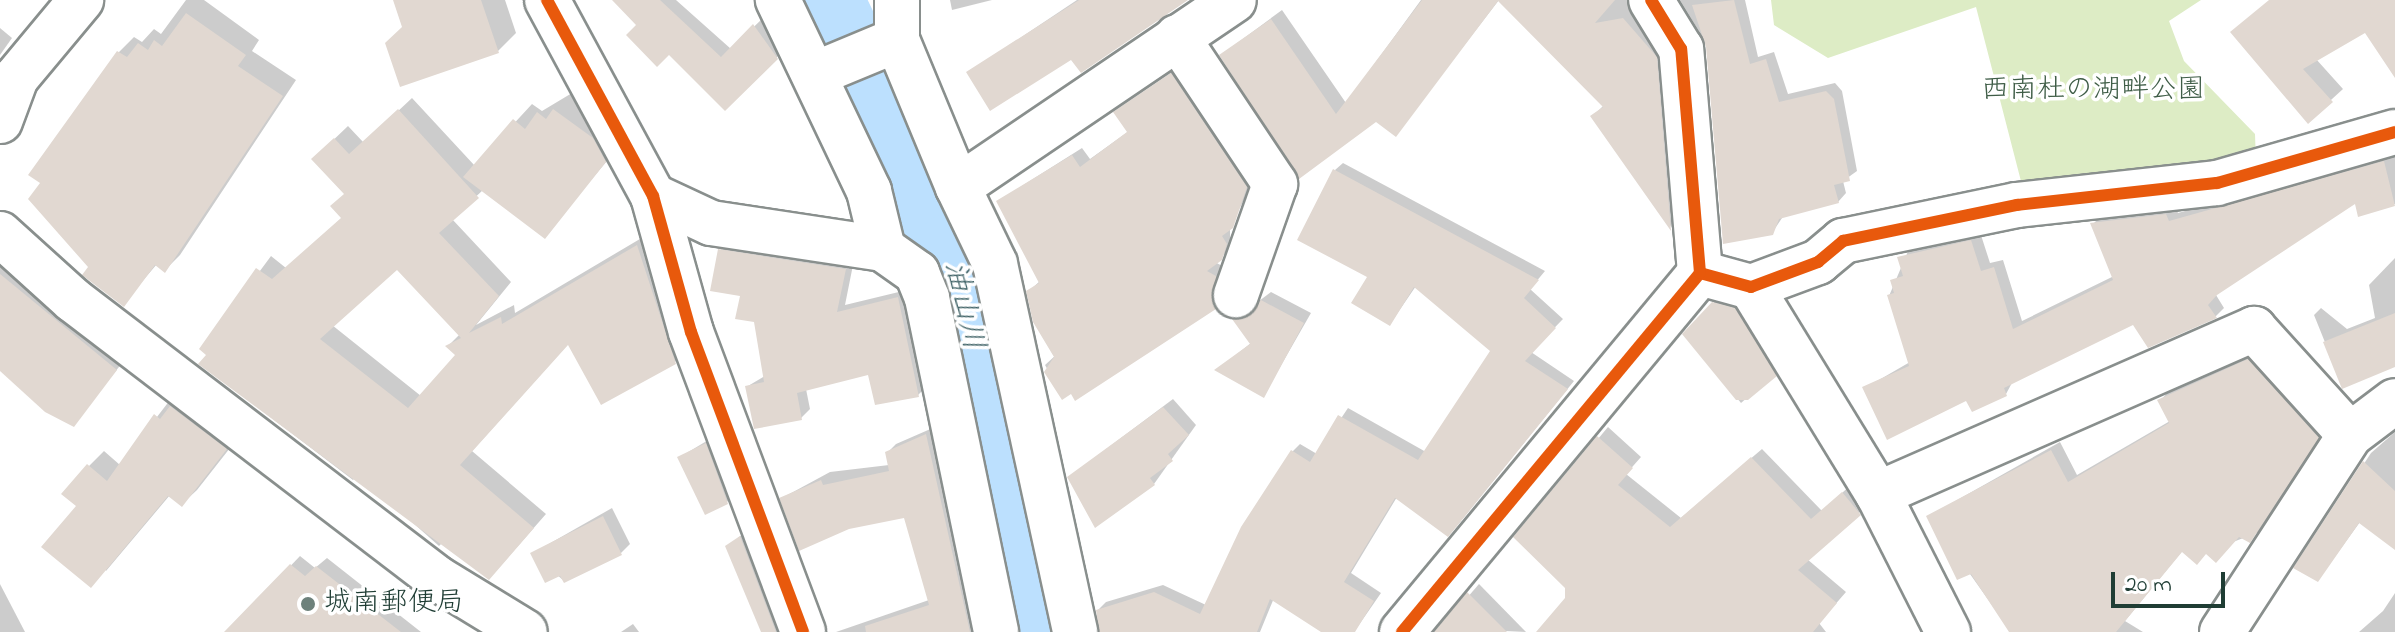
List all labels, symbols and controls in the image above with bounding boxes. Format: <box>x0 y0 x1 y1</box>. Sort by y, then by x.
park label: 西南杜の湖畔公園 <box>1981 74 2205 108</box>
water label: 油山川 <box>935 258 991 354</box>
scale bar <box>2115 556 2229 606</box>
text: 20 m <box>2125 568 2172 603</box>
place label: 城南郵便局 <box>324 587 464 621</box>
marker: 城南郵便局 <box>299 595 317 613</box>

